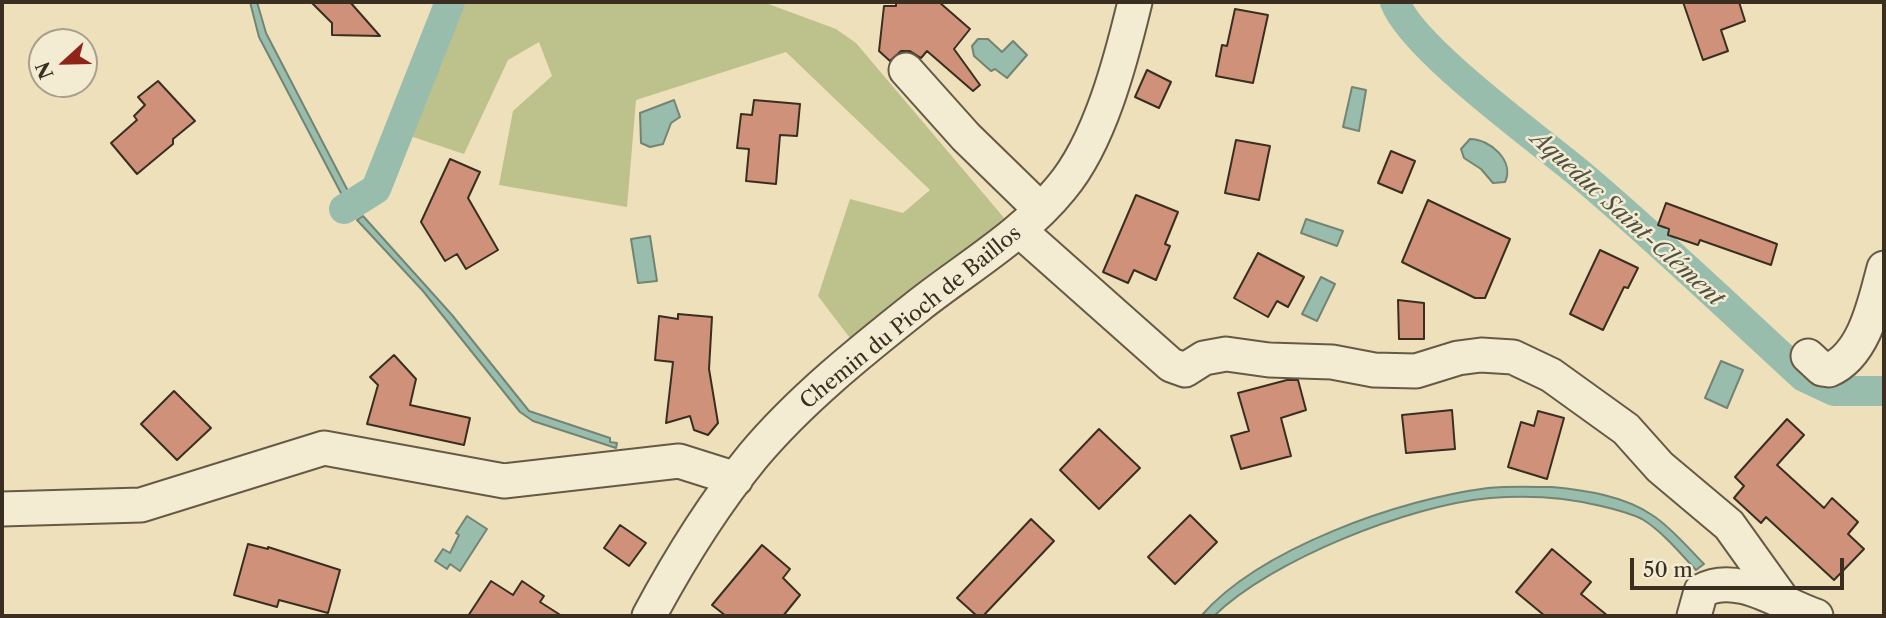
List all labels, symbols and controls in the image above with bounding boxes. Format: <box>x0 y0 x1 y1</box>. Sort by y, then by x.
north arrow <box>28 28 98 98</box>
text: N <box>31 58 59 82</box>
water label: Aqueduc Saint-Clément <box>1525 125 1729 313</box>
street label: Chemin du Pioch de Baillos <box>796 221 1026 415</box>
scale bar <box>1634 544 1848 588</box>
text: 50 m <box>1643 557 1693 582</box>

